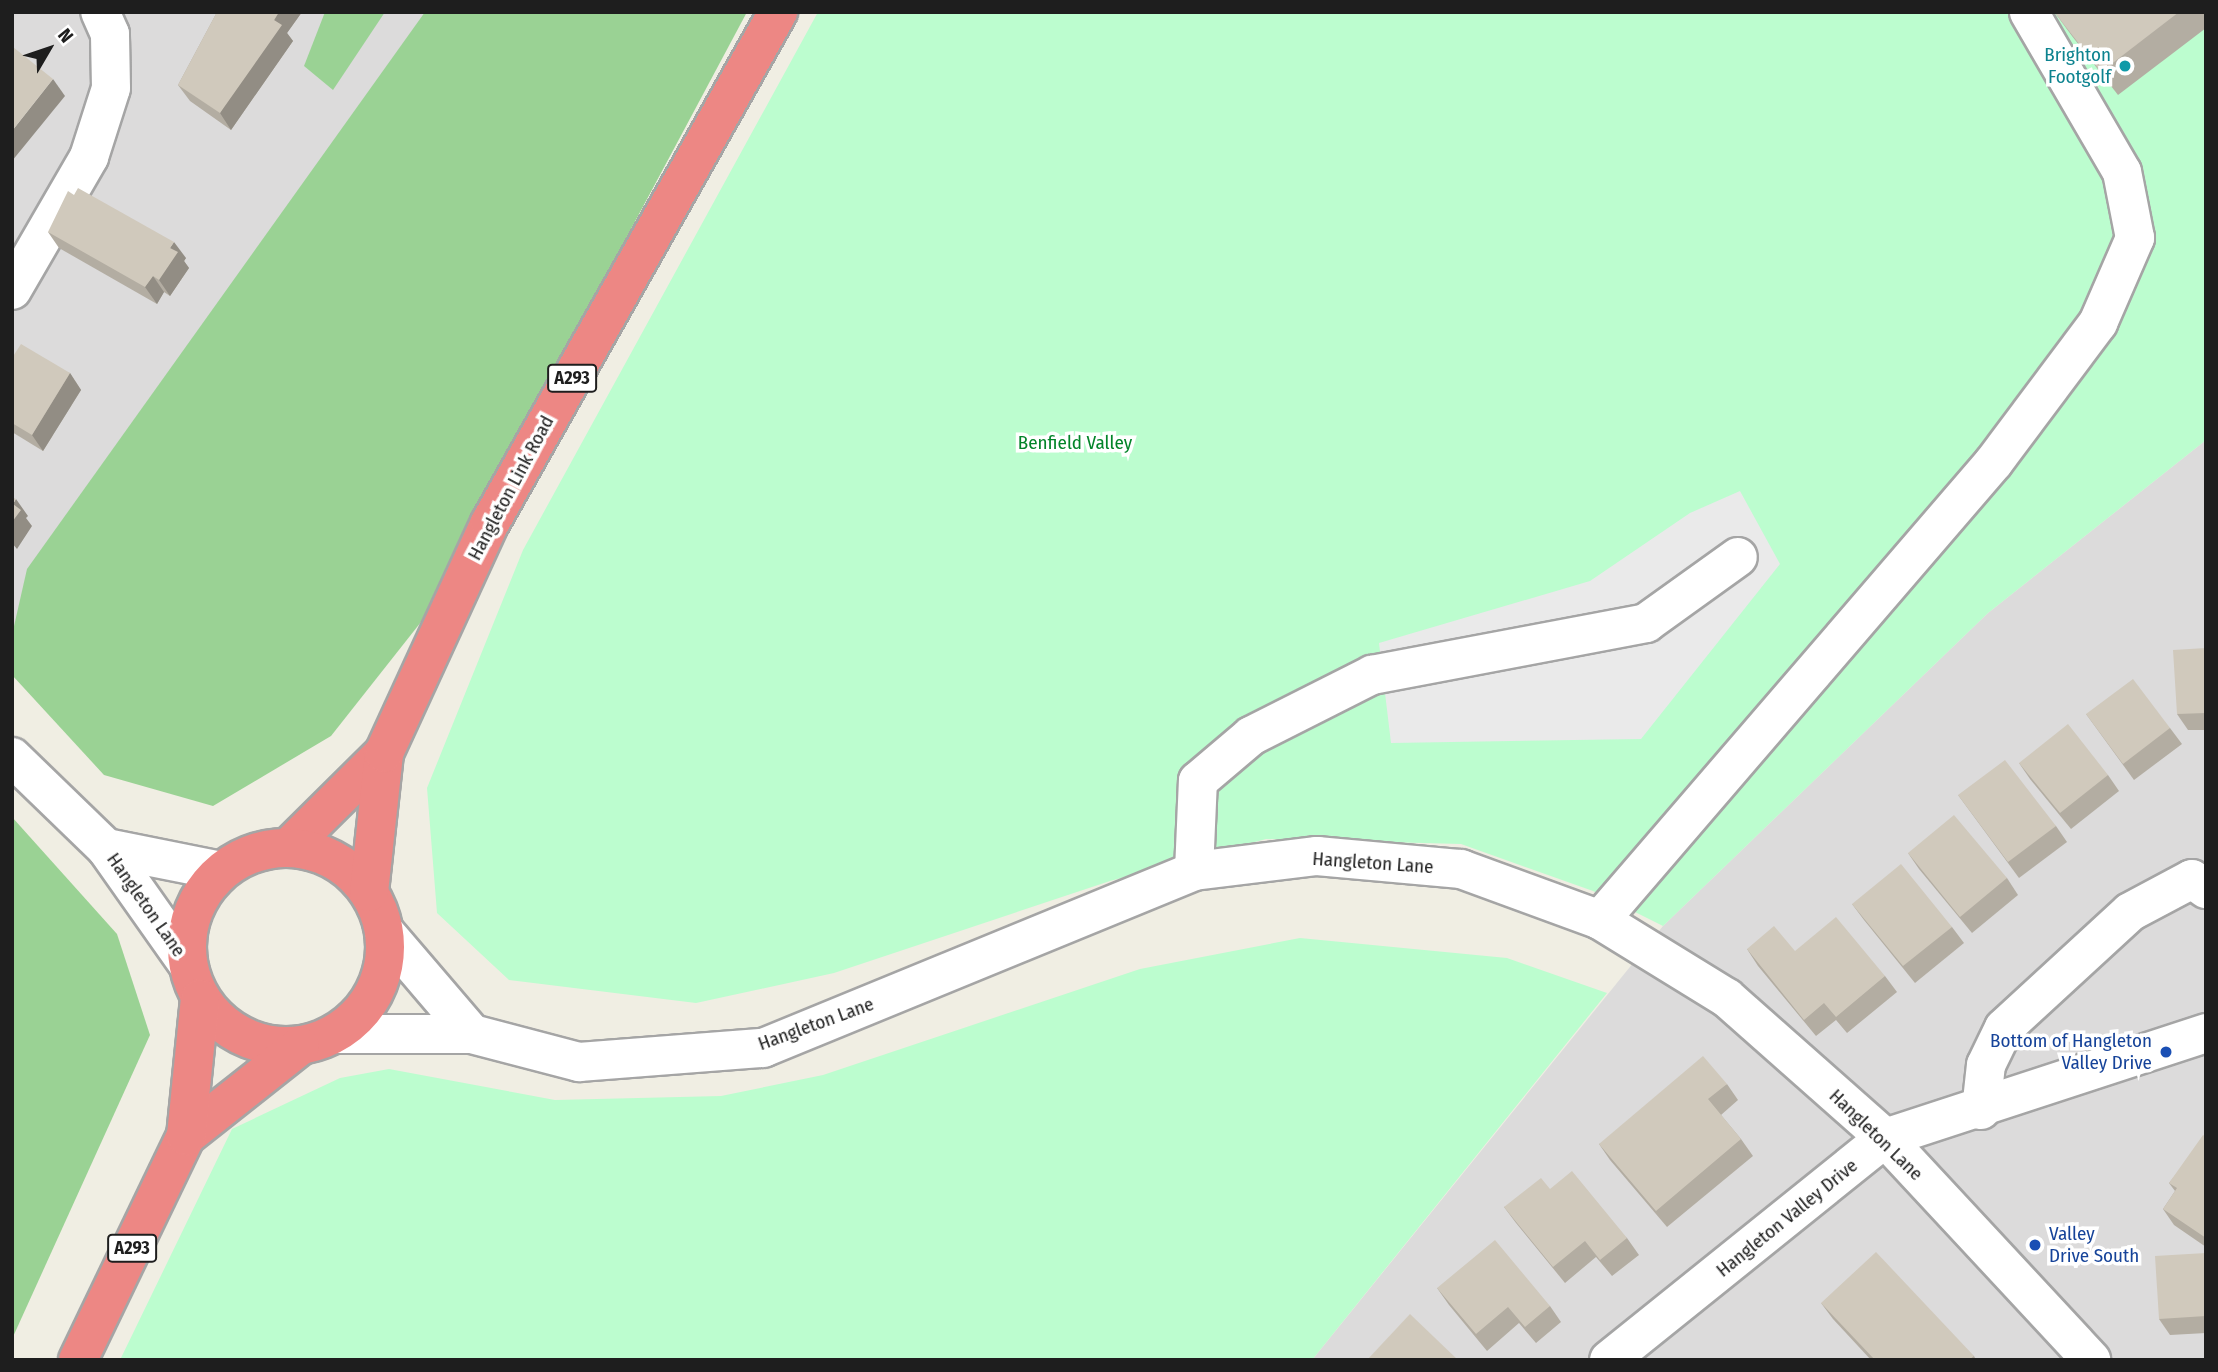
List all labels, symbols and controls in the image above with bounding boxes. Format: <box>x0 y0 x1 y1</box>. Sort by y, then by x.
north arrow <box>14 14 84 84</box>
text: N <box>53 24 78 47</box>
place label: Brighton Footgolf <box>2044 44 2111 88</box>
marker: Brighton Footgolf <box>2117 58 2133 74</box>
road number: A293 <box>546 364 598 392</box>
street label: Hangleton Link Road <box>463 412 559 564</box>
park label: Benfield Valley <box>1018 432 1132 454</box>
street label: Hangleton Lane <box>1312 847 1434 879</box>
street label: Hangleton Lane <box>102 849 190 961</box>
street label: Hangleton Lane <box>755 993 877 1055</box>
place label: Bottom of Hangleton Valley Drive <box>1990 1030 2152 1074</box>
marker: Bottom of Hangleton Valley Drive <box>2158 1044 2174 1060</box>
street label: Hangleton Lane <box>1824 1085 1928 1185</box>
street label: Hangleton Valley Drive <box>1712 1154 1862 1282</box>
place label: Valley Drive South <box>2049 1223 2139 1267</box>
road number: A293 <box>106 1233 158 1262</box>
marker: Valley Drive South <box>2027 1237 2043 1253</box>

